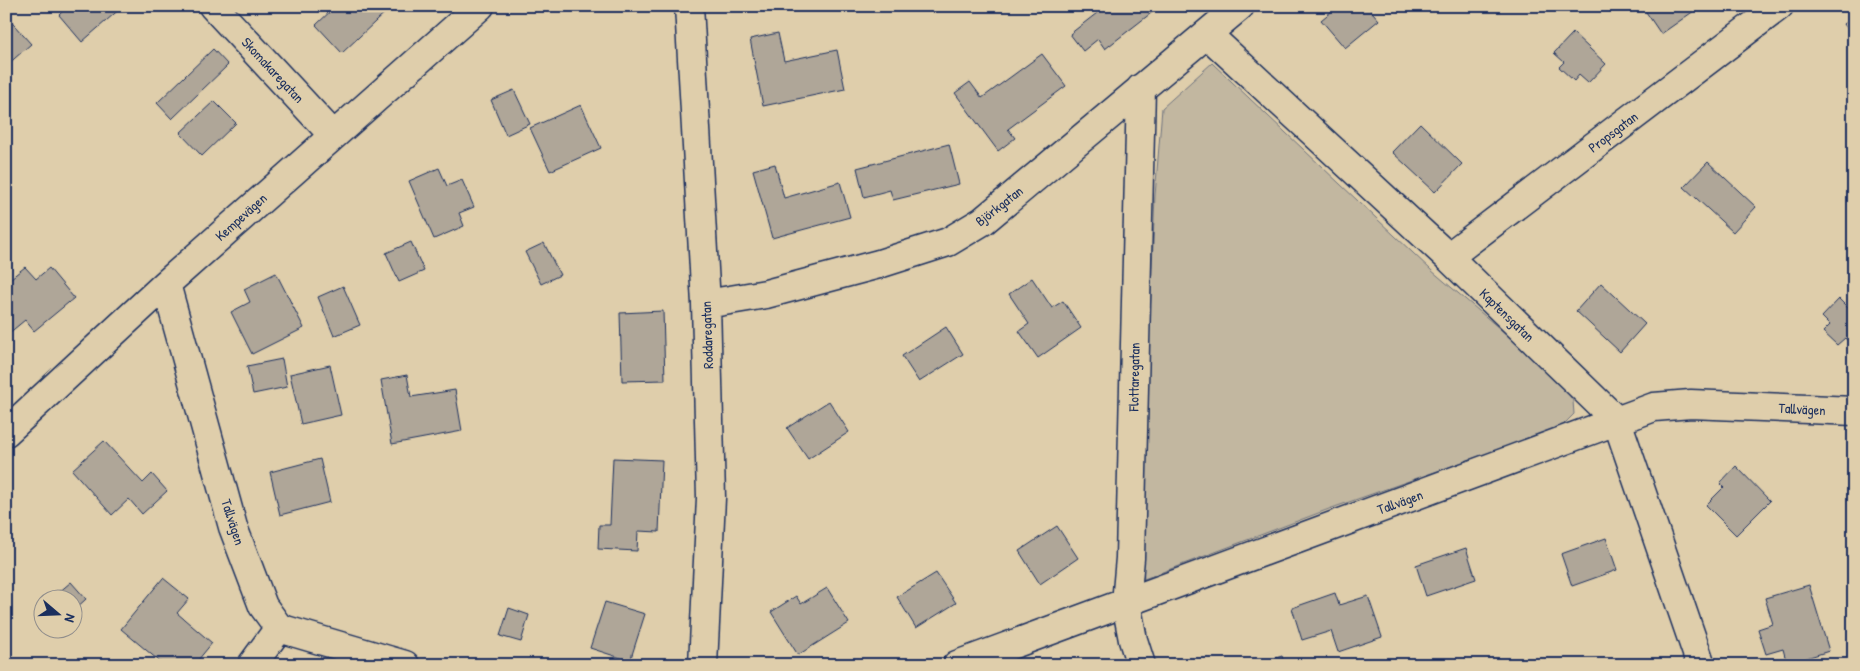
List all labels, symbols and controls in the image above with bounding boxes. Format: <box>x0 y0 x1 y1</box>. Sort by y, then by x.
street label: Skomakaregatan <box>237 33 309 107</box>
street label: Propsgatan <box>1584 107 1642 157</box>
street label: Björkgatan <box>971 181 1027 231</box>
street label: Kempevägen <box>211 188 271 246</box>
street label: Kaptensgatan <box>1475 284 1539 346</box>
street label: Roddaregatan <box>696 301 718 369</box>
street label: Flottaregatan <box>1123 342 1145 413</box>
street label: Tallvägen <box>1778 398 1826 420</box>
street label: Tallvägen <box>1374 485 1426 519</box>
street label: Tallvägen <box>216 496 250 548</box>
north arrow <box>32 588 82 638</box>
text: N <box>60 612 81 626</box>

